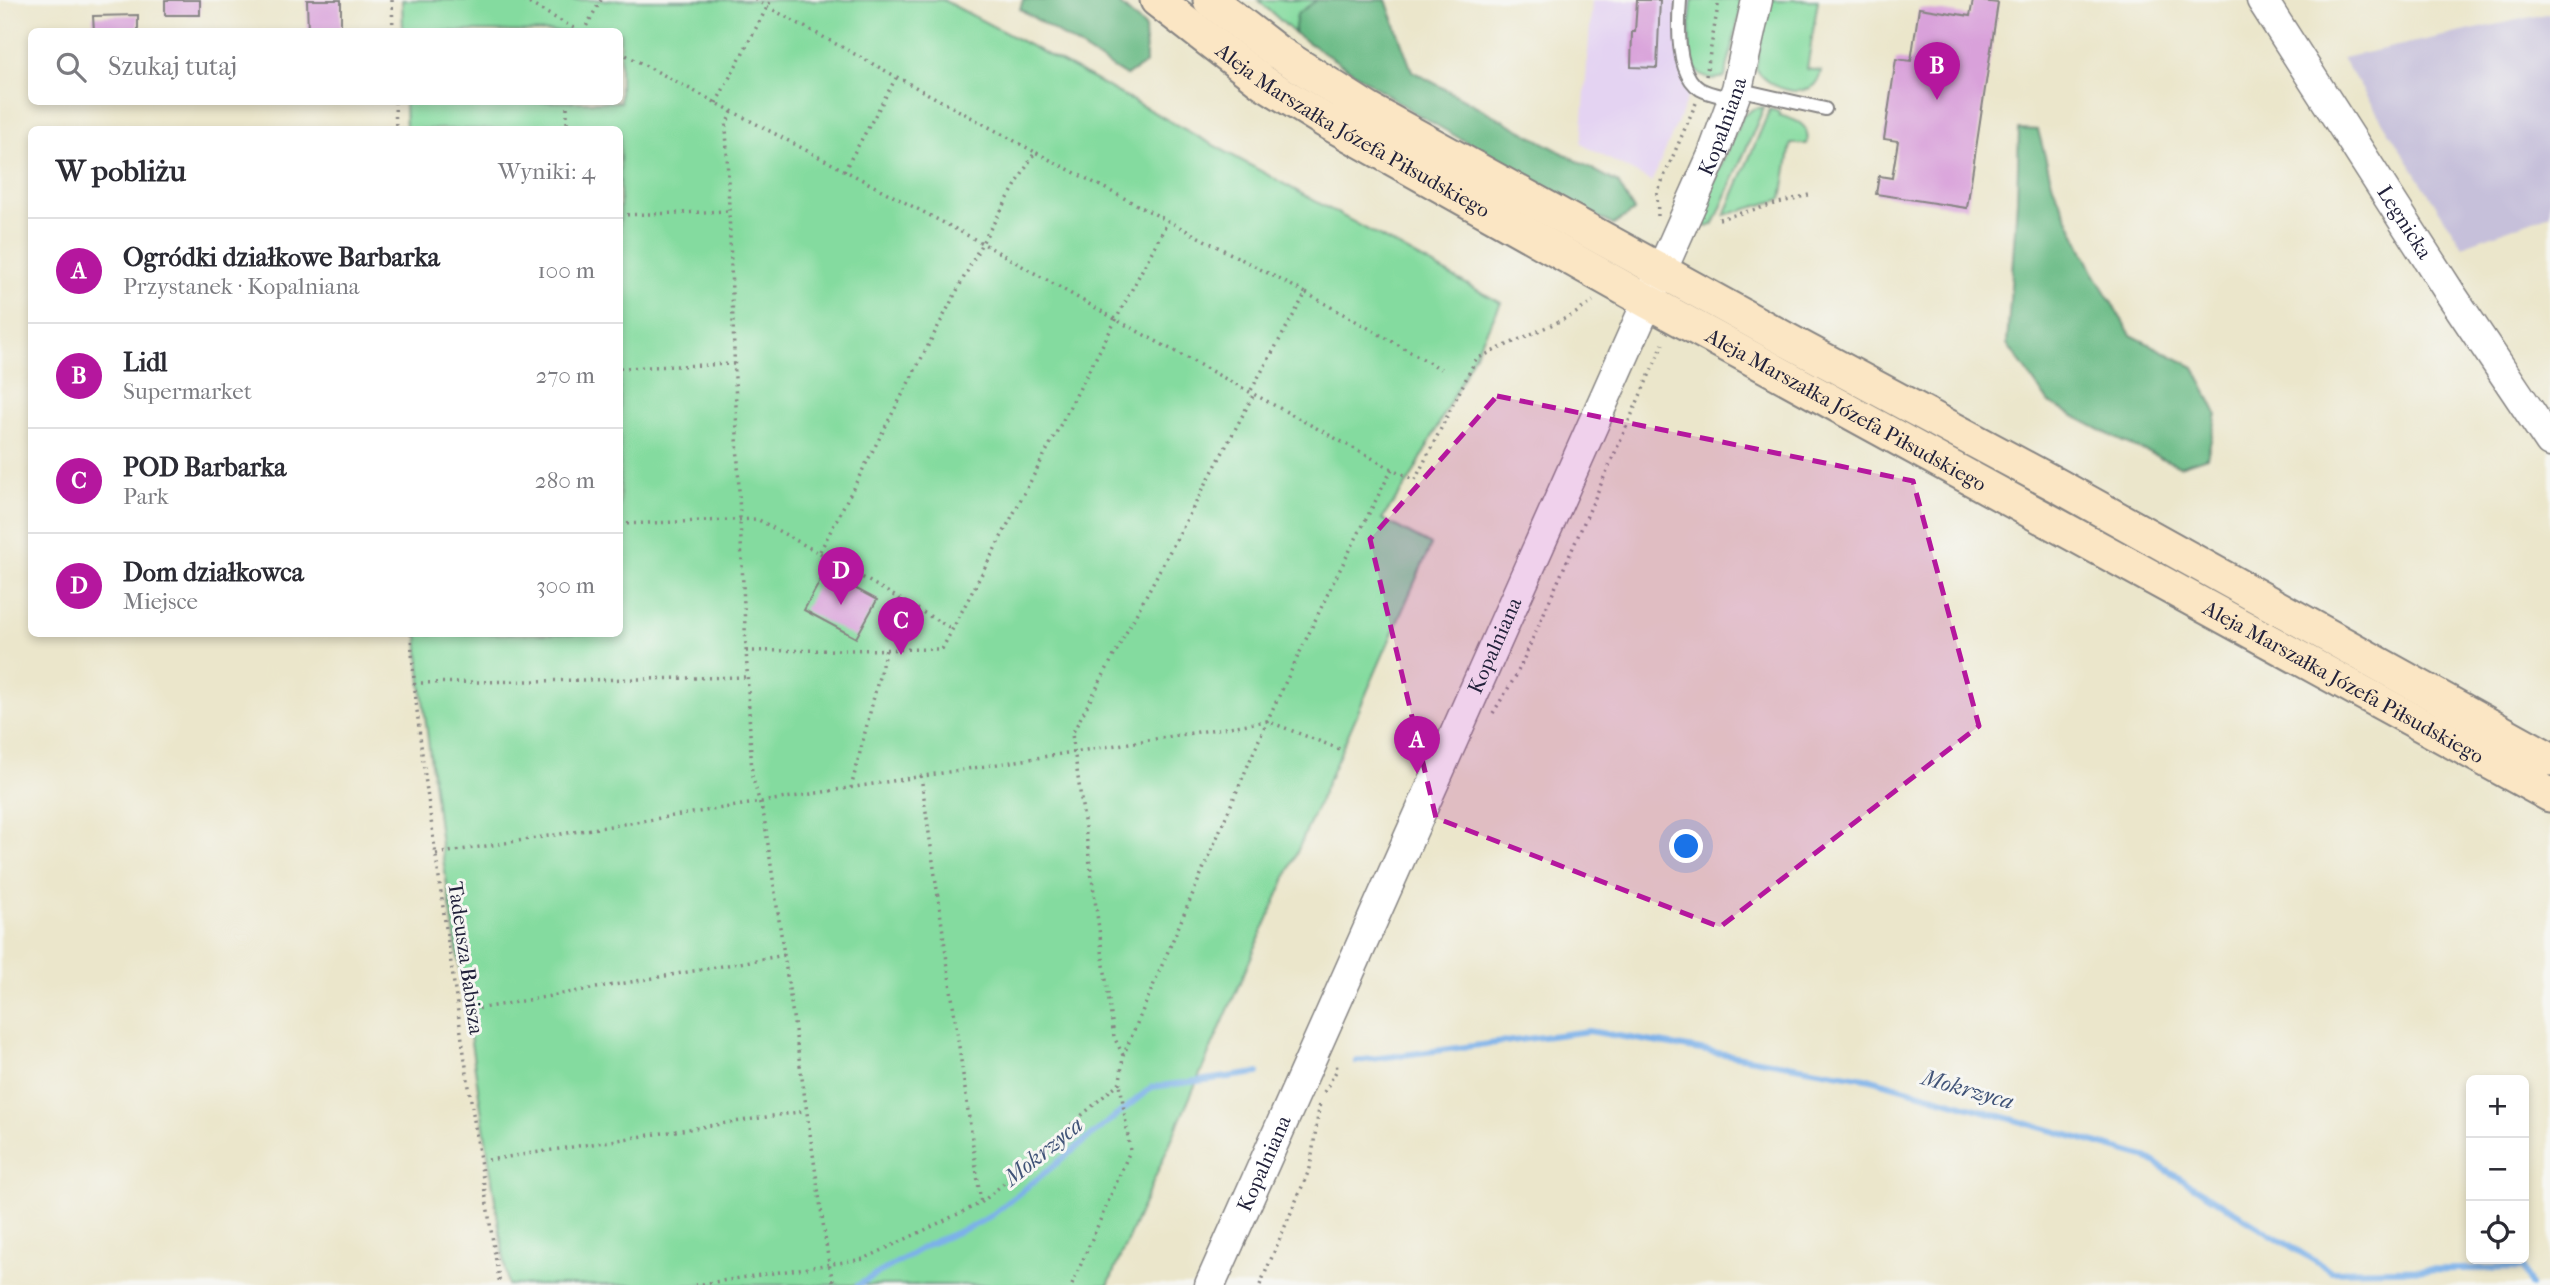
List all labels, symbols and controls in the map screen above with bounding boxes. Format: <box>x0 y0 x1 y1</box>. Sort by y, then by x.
search box <box>28 28 623 105</box>
street label: Aleja Marszałka Józefa Piłsudskiego <box>1210 38 1494 222</box>
pin: B <box>1914 42 1960 100</box>
icon: search <box>52 48 90 86</box>
text: Szukaj tutaj <box>108 51 237 82</box>
street label: Kopalniana <box>1693 75 1751 179</box>
text: W pobliżu <box>56 154 186 189</box>
text: Wyniki: 4 <box>498 158 595 185</box>
street label: Legnicka <box>2372 181 2437 264</box>
text: Ogródki działkowe Barbarka <box>123 242 440 273</box>
text: A <box>72 257 86 284</box>
text: 100 m <box>537 257 595 284</box>
text: Przystanek · Kopalniana <box>123 273 359 300</box>
street label: Aleja Marszałka Józefa Piłsudskiego <box>1701 323 1991 496</box>
text: Lidl <box>123 347 168 378</box>
text: B <box>72 362 86 389</box>
text: 270 m <box>535 362 595 389</box>
text: Supermarket <box>123 378 252 405</box>
text: POD Barbarka <box>123 452 286 483</box>
text: C <box>71 467 87 494</box>
text: 280 m <box>535 467 595 494</box>
text: Park <box>123 483 169 510</box>
pin: D <box>818 547 864 605</box>
text: Dom działkowca <box>123 557 304 588</box>
text: D <box>70 572 88 599</box>
text: 300 m <box>536 572 595 599</box>
text: Miejsce <box>123 588 198 615</box>
street label: Kopalniana <box>1463 593 1527 697</box>
street label: Aleja Marszałka Józefa Piłsudskiego <box>2198 595 2488 768</box>
pin: C <box>878 597 924 655</box>
pin: A <box>1394 716 1440 774</box>
your location <box>1669 829 1703 863</box>
street label: Tadeusza Babisza <box>443 880 489 1036</box>
water label: Mokrzyca <box>1917 1063 2017 1115</box>
map controls <box>2466 1075 2529 1264</box>
button: + <box>2466 1075 2529 1138</box>
water label: Mokrzyca <box>997 1111 1088 1193</box>
street label: Kopalniana <box>1232 1111 1296 1215</box>
button: − <box>2466 1138 2529 1201</box>
button: locate <box>2466 1201 2529 1264</box>

